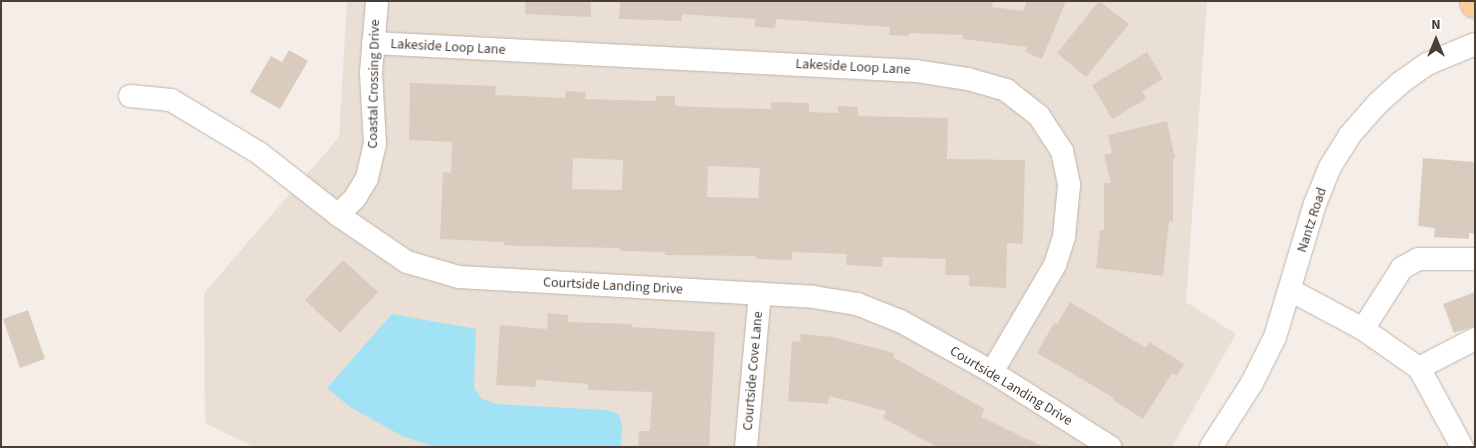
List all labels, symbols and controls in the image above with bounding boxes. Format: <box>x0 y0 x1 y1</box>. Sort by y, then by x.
north arrow <box>1411 15 1461 65</box>
text: N <box>1431 15 1441 35</box>
street label: Coastal Crossing Drive <box>364 19 384 149</box>
street label: Lakeside Loop Lane <box>390 36 506 58</box>
street label: Lakeside Loop Lane <box>795 56 911 78</box>
street label: Nantz Road <box>1294 185 1330 255</box>
street label: Courtside Landing Drive <box>543 274 683 298</box>
street label: Courtside Cove Lane <box>739 311 767 431</box>
street label: Courtside Landing Drive <box>947 343 1075 429</box>

